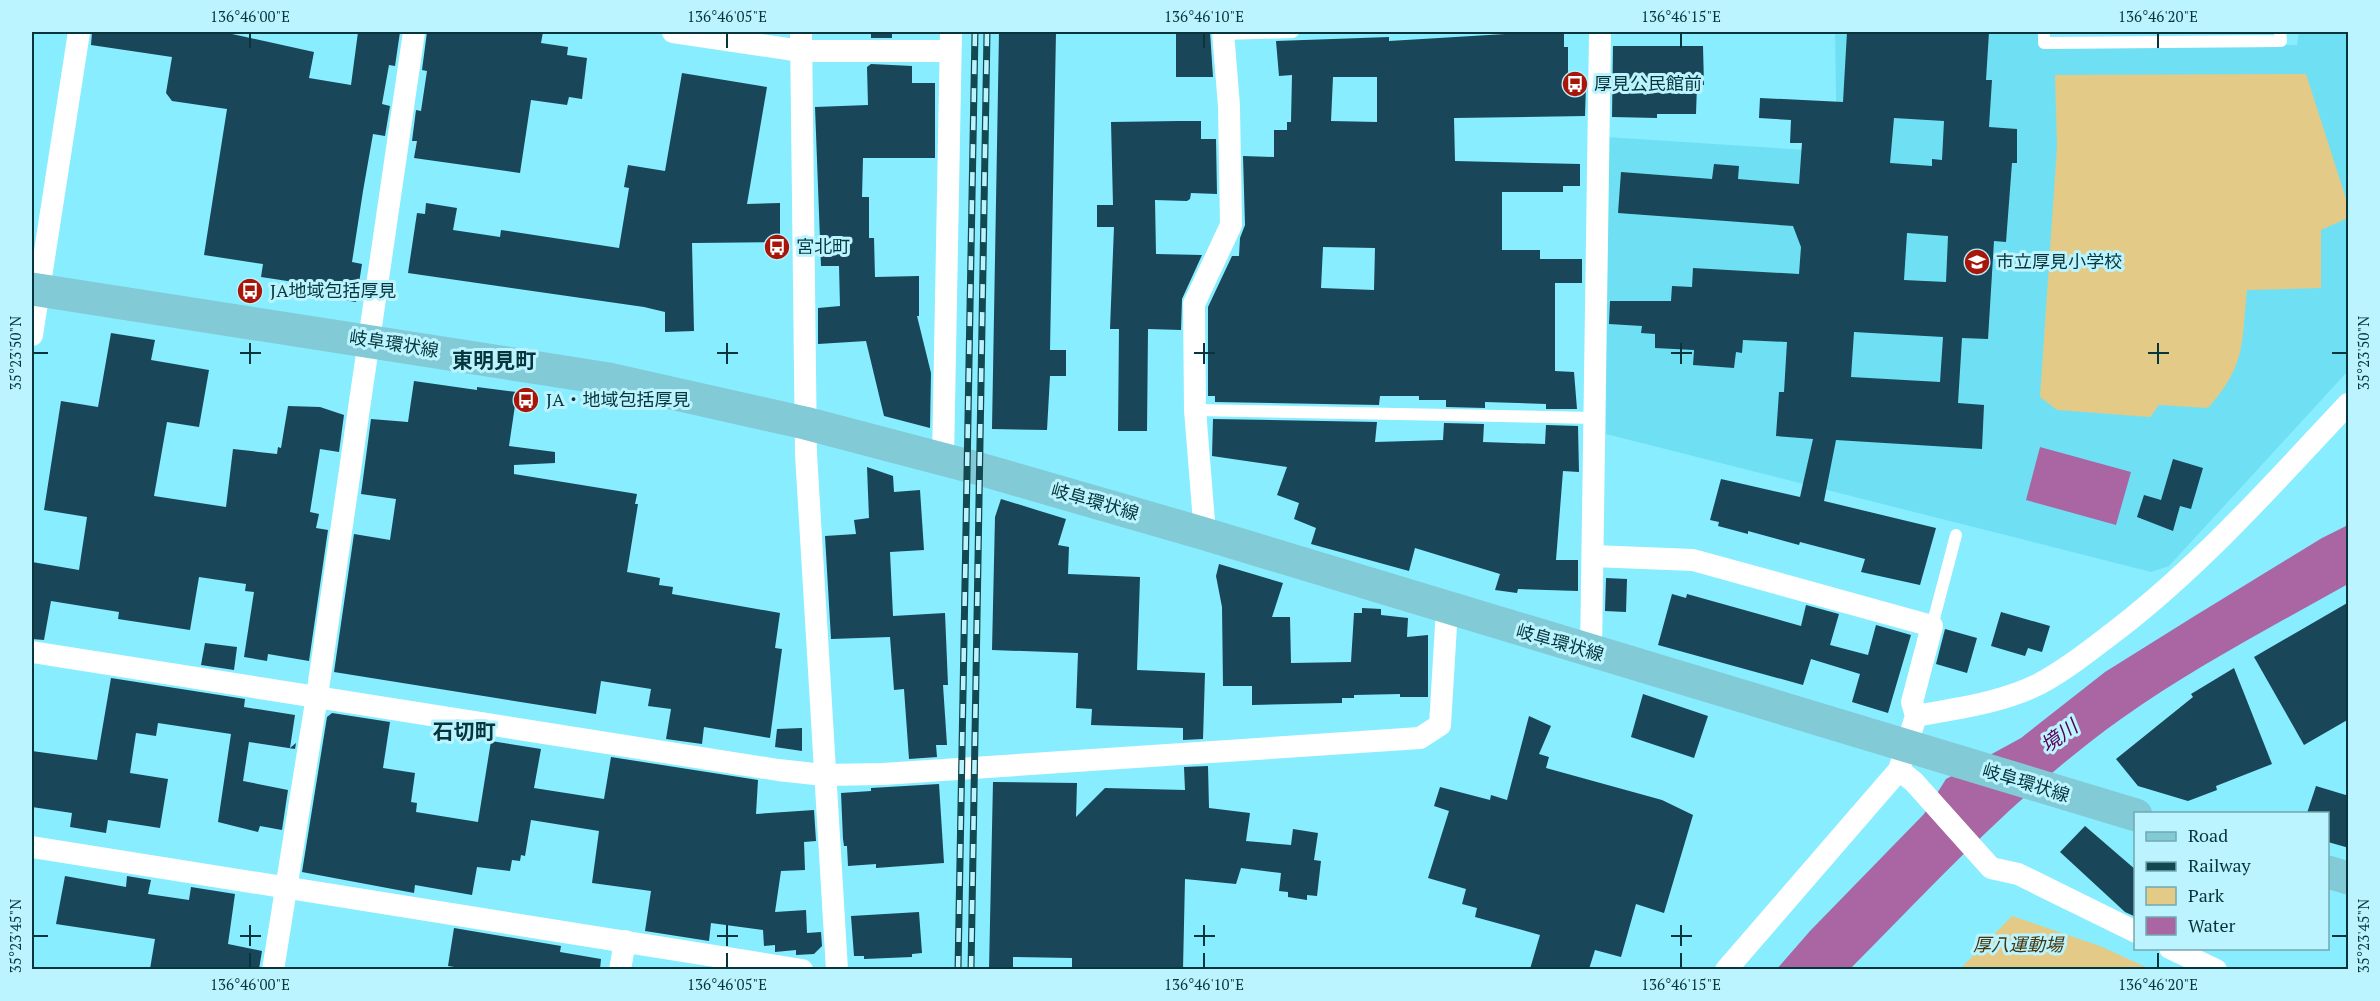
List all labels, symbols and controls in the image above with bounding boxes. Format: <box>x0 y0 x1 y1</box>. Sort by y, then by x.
text: 136°46'00"E <box>210 6 290 26</box>
text: 136°46'05"E <box>687 6 767 26</box>
text: 136°46'10"E <box>1164 6 1244 26</box>
text: 136°46'15"E <box>1641 6 1721 26</box>
text: 136°46'20"E <box>2118 6 2198 26</box>
bus stop icon: 厚見公民館前 <box>1560 69 1590 99</box>
place label: 厚見公民館前 <box>1594 71 1702 95</box>
bus stop icon: 宮北町 <box>762 232 792 262</box>
place label: 宮北町 <box>796 234 850 258</box>
school or university icon: 市立厚見小学校 <box>1962 247 1992 277</box>
place label: 市立厚見小学校 <box>1996 249 2122 273</box>
bus stop icon: JA地域包括厚見 <box>235 276 265 306</box>
place label: JA地域包括厚見 <box>270 278 396 302</box>
text: 35°23'50"N <box>5 316 25 390</box>
text: 35°23'50"N <box>2353 316 2373 390</box>
street label: 岐阜環状線 <box>348 324 440 362</box>
district label: 東明見町 <box>452 346 536 374</box>
bus stop icon: JA・地域包括厚見 <box>511 385 541 415</box>
place label: JA・地域包括厚見 <box>546 387 690 411</box>
street label: 岐阜環状線 <box>1049 477 1142 525</box>
street label: 岐阜環状線 <box>1514 618 1607 666</box>
water label: 境川 <box>2035 712 2084 758</box>
district label: 石切町 <box>433 717 496 745</box>
street label: 岐阜環状線 <box>1980 757 2073 807</box>
legend <box>2134 812 2329 950</box>
text: Road <box>2188 823 2228 847</box>
text: Railway <box>2188 853 2252 877</box>
text: Park <box>2188 883 2225 907</box>
text: 35°23'45"N <box>5 899 25 973</box>
text: 35°23'45"N <box>2353 899 2373 973</box>
text: Water <box>2188 913 2235 937</box>
park label: 厚八運動場 <box>1973 932 2065 956</box>
text: 136°46'00"E <box>210 974 290 994</box>
text: 136°46'05"E <box>687 974 767 994</box>
text: 136°46'10"E <box>1164 974 1244 994</box>
text: 136°46'15"E <box>1641 974 1721 994</box>
text: 136°46'20"E <box>2118 974 2198 994</box>

